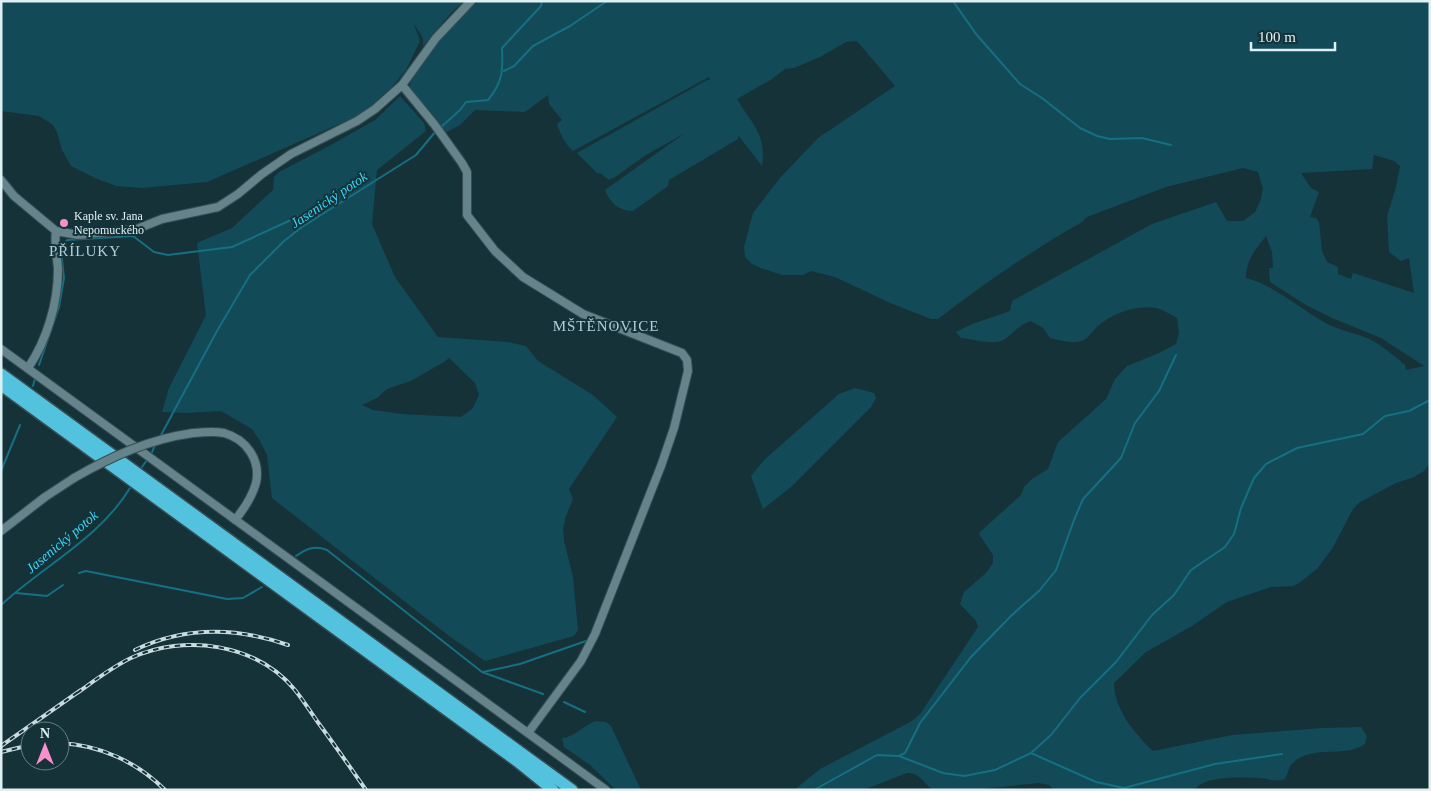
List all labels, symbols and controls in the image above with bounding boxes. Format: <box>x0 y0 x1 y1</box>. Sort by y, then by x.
scale bar <box>1251 20 1335 52</box>
text: 100 m <box>1258 29 1296 45</box>
water label: Jasenický potok <box>288 168 371 231</box>
place label: Kaple sv. Jana Nepomuckého <box>74 209 144 237</box>
marker: Kaple sv. Jana Nepomuckého <box>58 217 70 229</box>
district label: PŘÍLUKY <box>49 243 121 259</box>
district label: MŠTĚNOVICE <box>553 318 659 334</box>
water label: Jasenický potok <box>23 507 102 576</box>
north arrow <box>20 721 70 771</box>
text: N <box>40 726 50 741</box>

